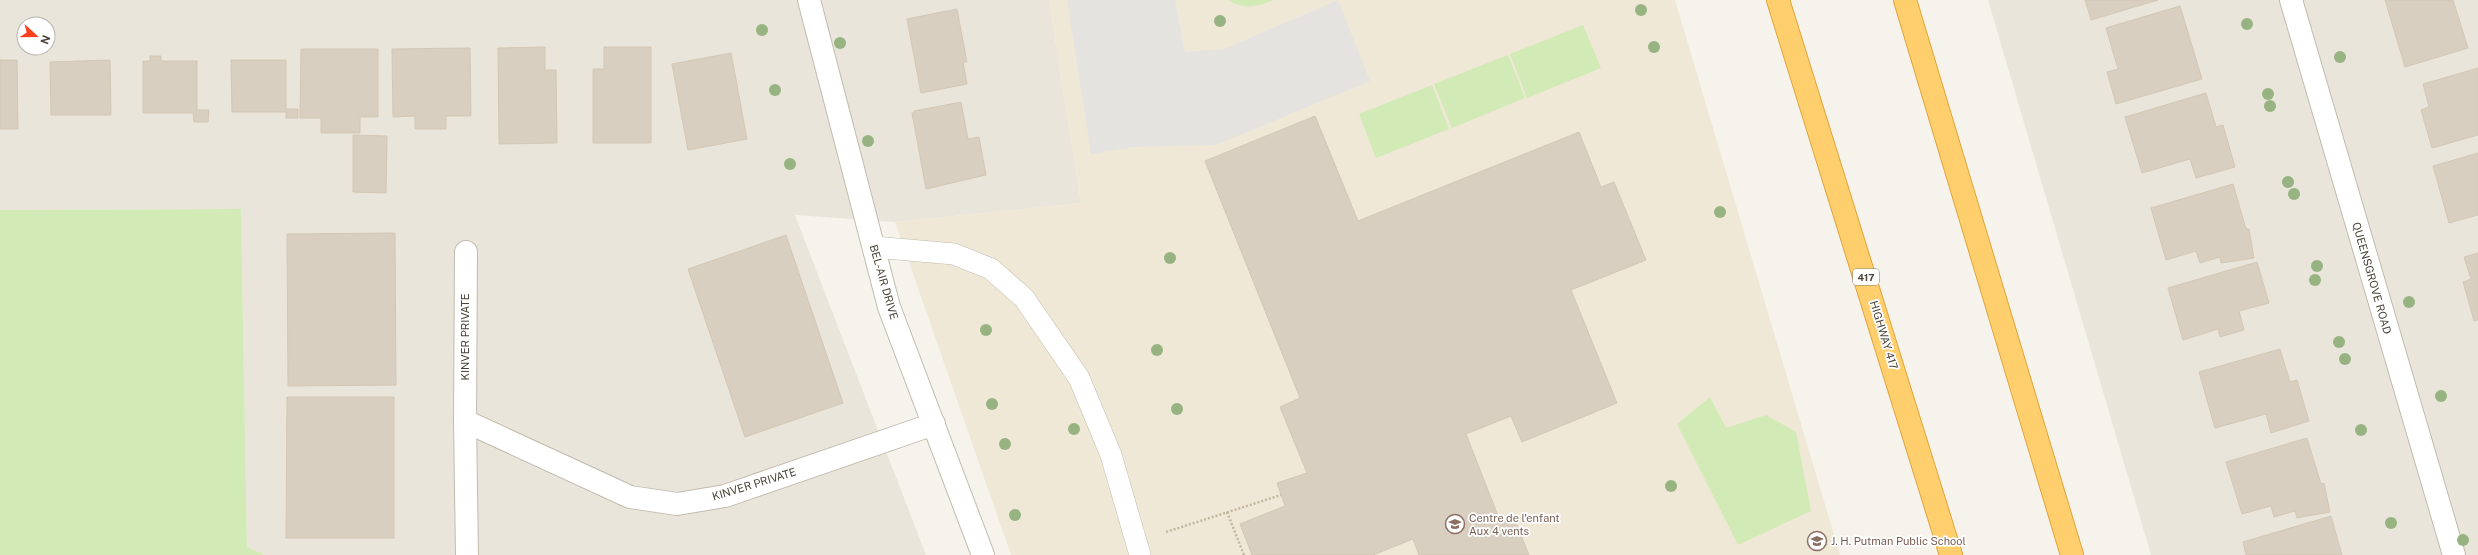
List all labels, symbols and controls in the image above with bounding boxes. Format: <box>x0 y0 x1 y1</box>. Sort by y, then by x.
north arrow <box>16 16 56 56</box>
text: N <box>38 33 52 46</box>
street label: QUEENSGROVE ROAD <box>2350 221 2394 336</box>
street label: BEL-AIR DRIVE <box>868 243 900 321</box>
road number: 417 <box>1853 269 1879 285</box>
street label: KINVER PRIVATE <box>459 293 471 381</box>
street label: HIGHWAY 417 <box>1868 299 1900 371</box>
street label: KINVER PRIVATE <box>711 465 798 502</box>
place label: Centre de l'enfant Aux 4 vents <box>1469 512 1560 537</box>
school or university icon: Centre de l'enfant Aux 4 vents <box>1444 513 1466 535</box>
school or university icon: J. H. Putman Public School <box>1806 530 1828 552</box>
place label: J. H. Putman Public School <box>1831 535 1966 547</box>

